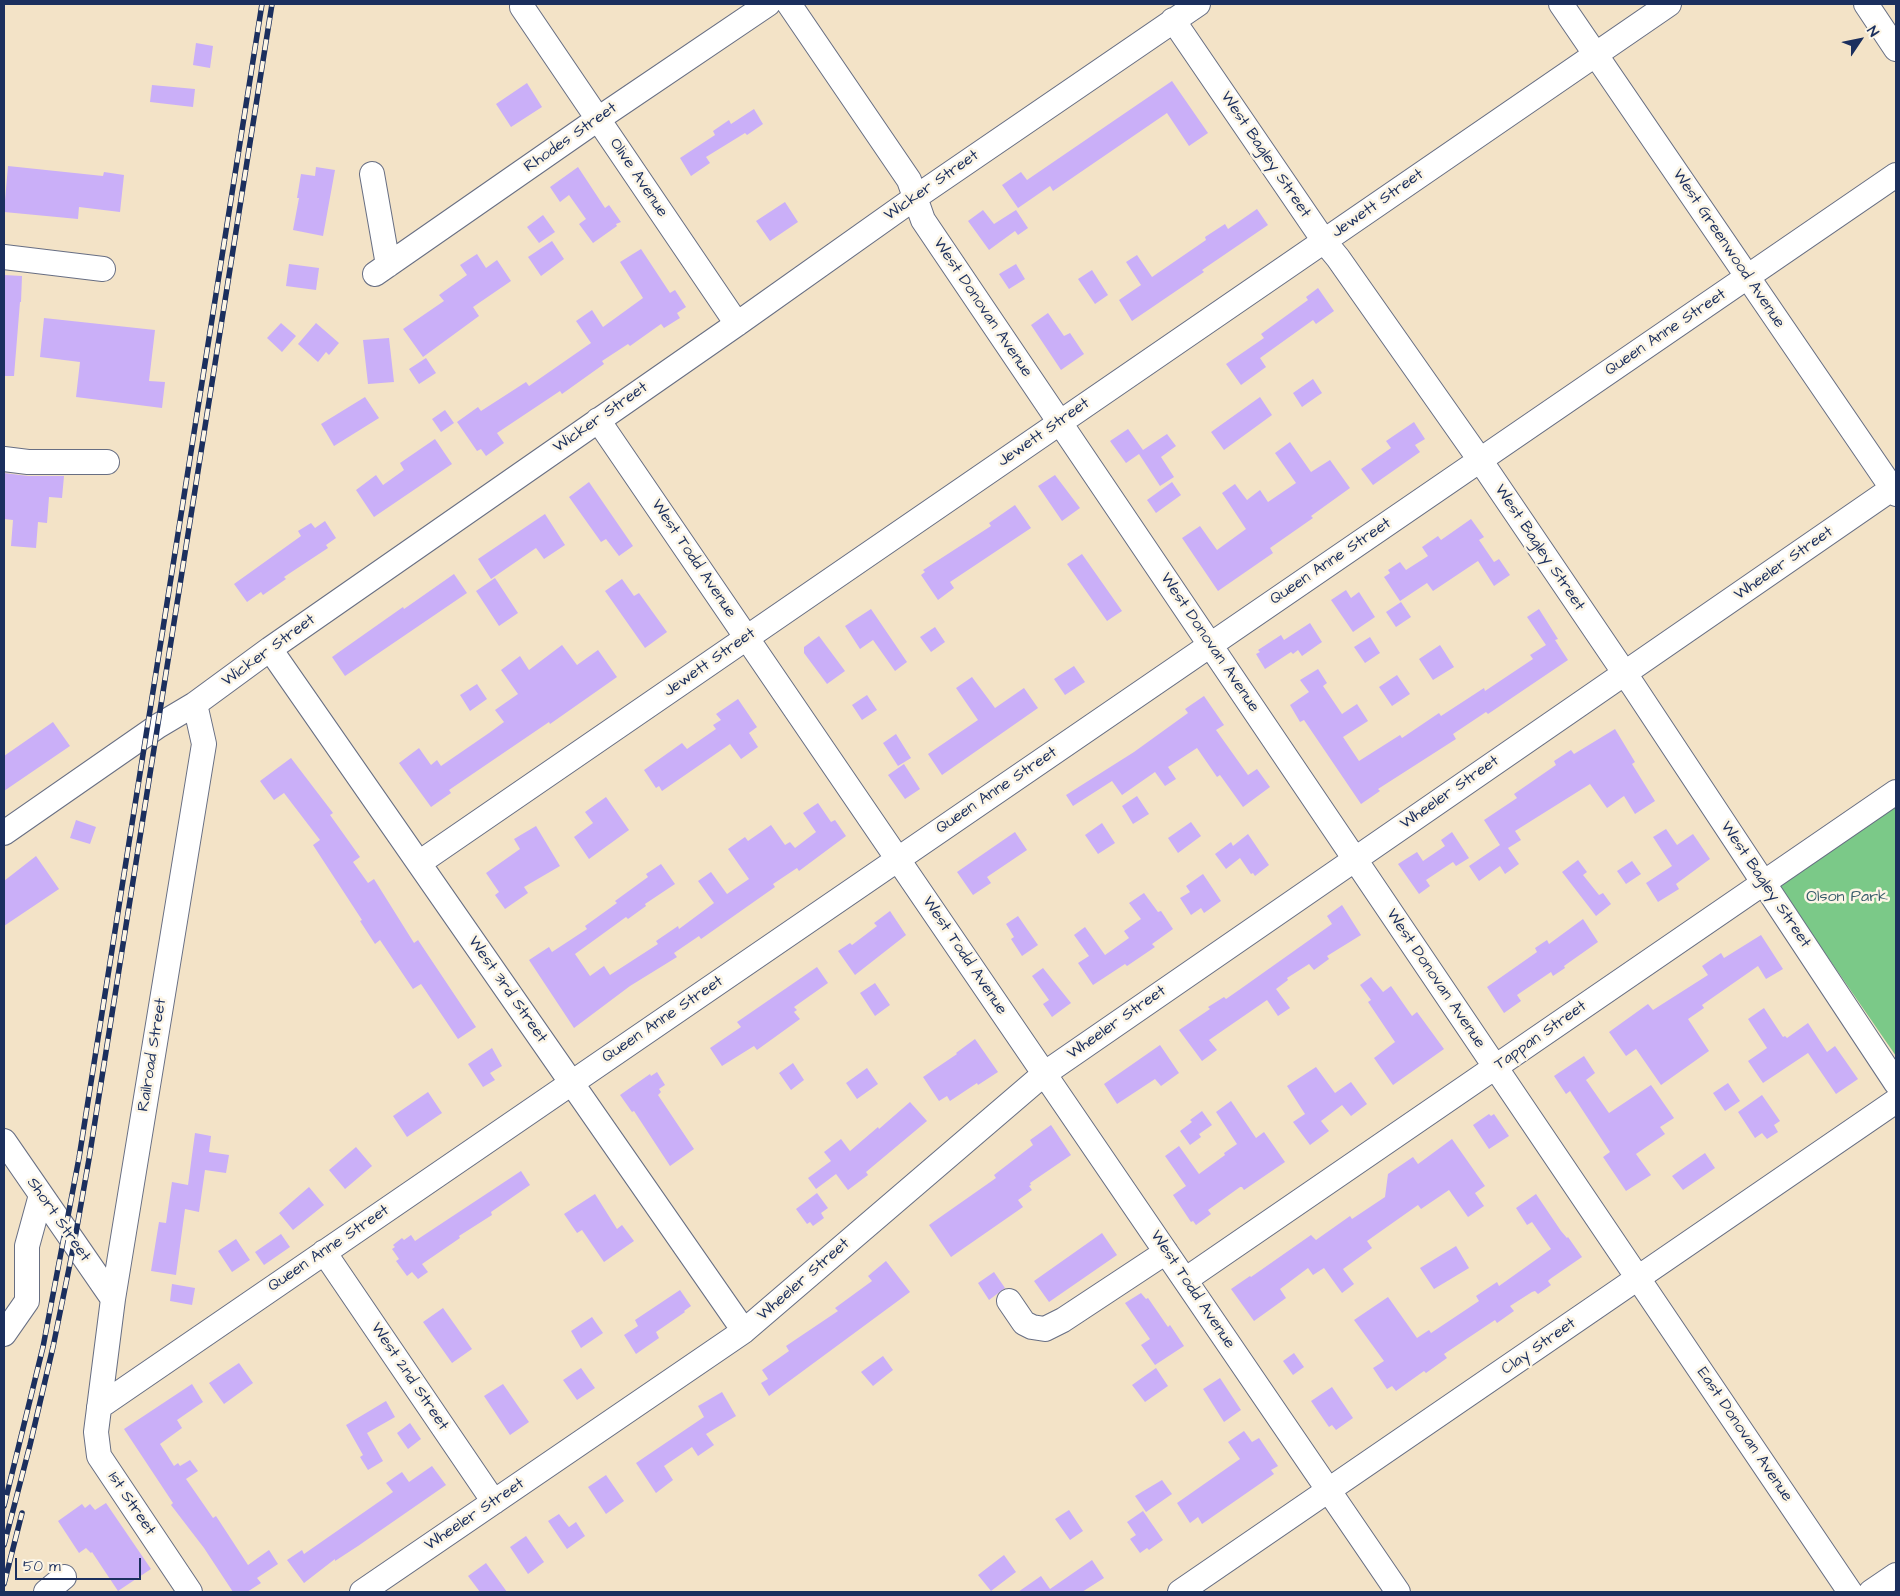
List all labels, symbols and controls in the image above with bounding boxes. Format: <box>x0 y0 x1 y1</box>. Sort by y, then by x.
north arrow <box>1835 15 1885 65</box>
text: N <box>1862 22 1883 41</box>
street label: West Bagley Street <box>1216 88 1314 222</box>
street label: Rhodes Street <box>521 99 621 177</box>
street label: Olive Avenue <box>605 135 671 221</box>
street label: Wicker Street <box>881 146 983 226</box>
street label: Jewett Street <box>1328 165 1428 243</box>
street label: West Greenwood Avenue <box>1668 166 1788 332</box>
street label: West Donovan Avenue <box>928 235 1036 381</box>
street label: Queen Anne Street <box>1602 285 1730 381</box>
street label: Wicker Street <box>550 378 652 458</box>
street label: Jewett Street <box>994 394 1094 472</box>
street label: West Bagley Street <box>1490 481 1588 615</box>
street label: West Todd Avenue <box>646 496 740 622</box>
street label: Queen Anne Street <box>1267 514 1395 610</box>
street label: Wheeler Street <box>1731 523 1837 605</box>
street label: West Donovan Avenue <box>1155 570 1263 716</box>
street label: Wicker Street <box>219 611 319 691</box>
street label: Jewett Street <box>660 624 760 702</box>
street label: Queen Anne Street <box>933 743 1061 839</box>
street label: Wheeler Street <box>1397 752 1503 834</box>
street label: West Bagley Street <box>1716 818 1814 952</box>
park label: Olson Park <box>1806 888 1888 908</box>
street label: West Todd Avenue <box>917 893 1011 1019</box>
street label: West Donovan Avenue <box>1381 906 1489 1052</box>
street label: West 3rd Street <box>463 933 551 1047</box>
street label: Queen Anne Street <box>599 972 727 1068</box>
street label: Wheeler Street <box>1064 982 1170 1064</box>
street label: Railroad Street <box>135 997 171 1113</box>
street label: Tappan Street <box>1491 997 1591 1075</box>
street label: Short Street <box>22 1174 94 1266</box>
street label: Queen Anne Street <box>265 1201 393 1297</box>
street label: West Todd Avenue <box>1145 1227 1239 1353</box>
street label: Wheeler Street <box>754 1235 854 1325</box>
street label: Clay Street <box>1498 1314 1580 1380</box>
street label: West 2nd Street <box>366 1320 452 1434</box>
street label: East Donovan Avenue <box>1692 1364 1796 1506</box>
street label: 1st Street <box>103 1469 159 1539</box>
street label: Wheeler Street <box>422 1475 528 1555</box>
scale bar <box>18 1548 144 1580</box>
text: 50 m <box>23 1556 61 1577</box>

